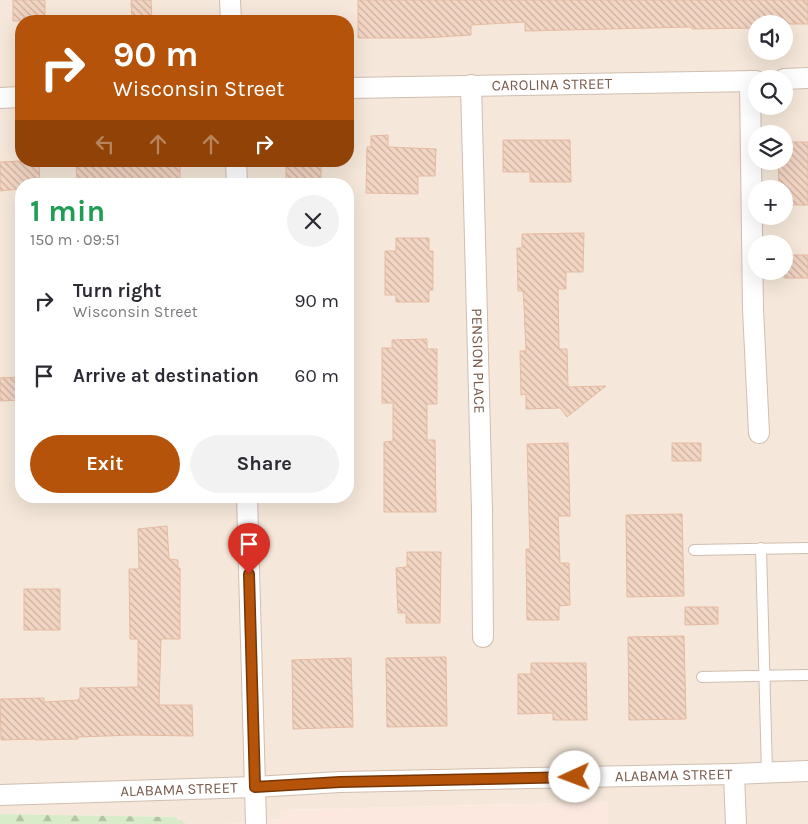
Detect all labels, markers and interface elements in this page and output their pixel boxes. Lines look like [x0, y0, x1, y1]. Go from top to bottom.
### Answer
map controls [748, 15, 793, 280]
button: sound [748, 15, 793, 60]
text: 90 m [113, 34, 199, 75]
icon: right [30, 35, 95, 100]
button: search [748, 70, 793, 115]
street label: CAROLINA STREET [492, 74, 613, 95]
text: Wisconsin Street [113, 76, 284, 102]
button: layers [748, 125, 793, 170]
icon: left [91, 130, 119, 158]
icon: ahead [144, 130, 172, 158]
icon: ahead [197, 130, 225, 158]
icon: right [250, 130, 278, 158]
button: + [748, 180, 793, 225]
text: 1 min [30, 193, 105, 229]
button: close [287, 195, 339, 247]
text: 150 m · 09:51 [30, 230, 120, 249]
button: − [748, 235, 793, 280]
text: Turn right [73, 280, 162, 302]
icon: right [30, 287, 58, 315]
text: 90 m [294, 290, 339, 312]
text: Wisconsin Street [73, 302, 198, 321]
street label: PENSION PLACE [468, 308, 488, 414]
icon: arrive [30, 362, 58, 390]
text: Arrive at destination [73, 365, 259, 387]
text: 60 m [295, 365, 339, 387]
button: Exit [30, 435, 180, 493]
button: Share [190, 435, 339, 493]
pin [228, 523, 270, 574]
icon: arrive [235, 530, 263, 558]
position arrow [548, 750, 600, 802]
street label: ALABAMA STREET [615, 765, 733, 785]
street label: ALABAMA STREET [120, 779, 238, 800]

